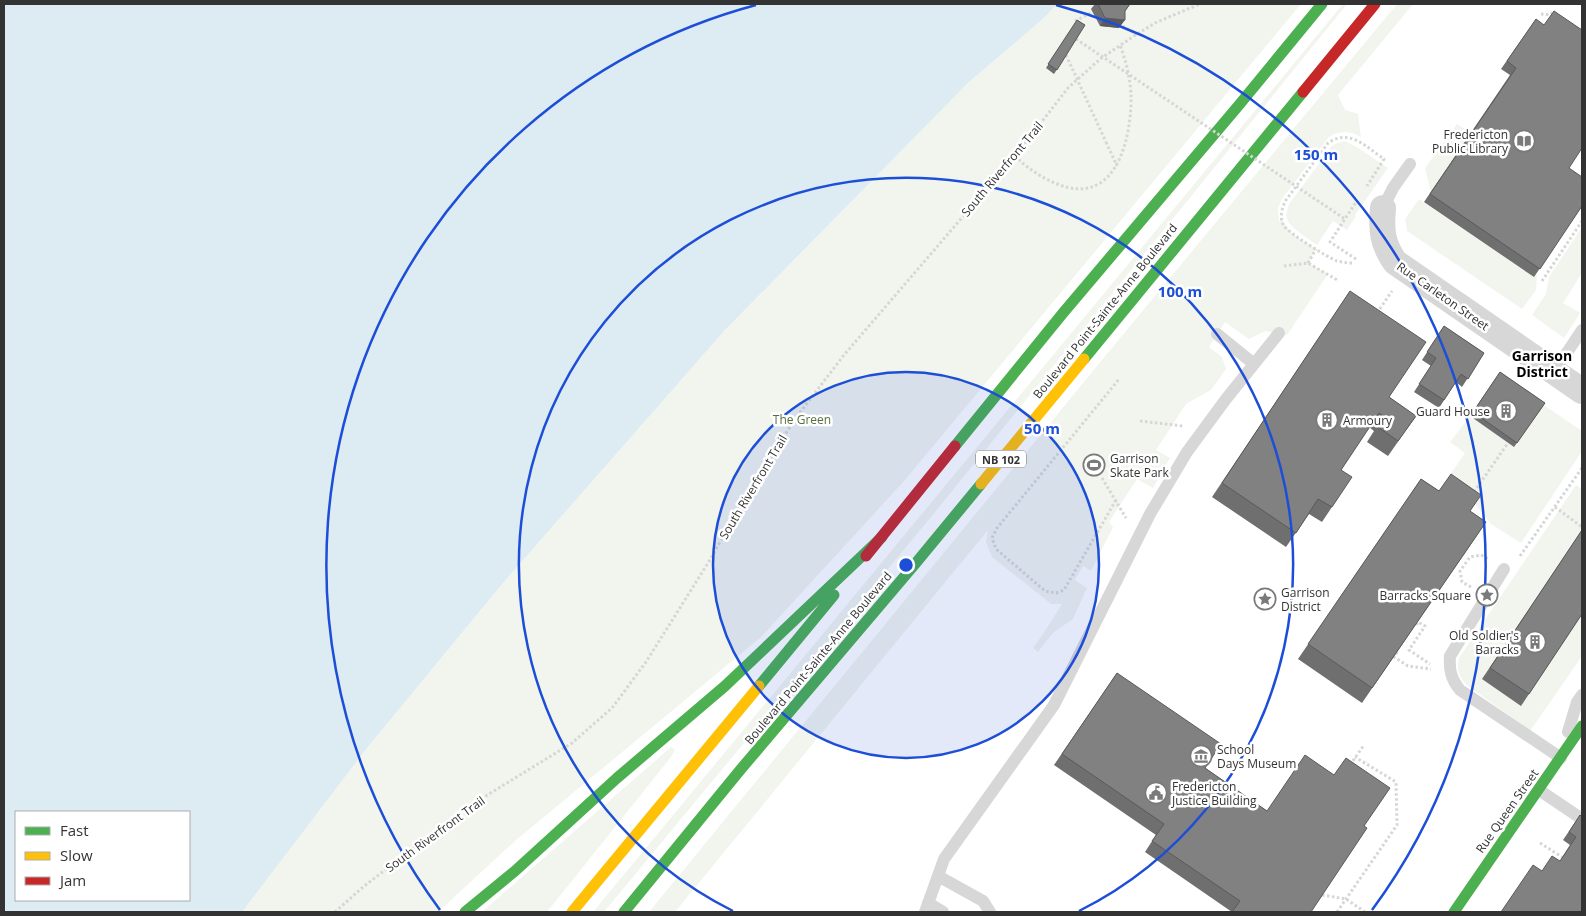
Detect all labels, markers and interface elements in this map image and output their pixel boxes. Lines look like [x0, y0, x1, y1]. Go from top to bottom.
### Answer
street label: South Riverfront Trail [957, 118, 1047, 220]
place label: Fredericton Public Library [1432, 126, 1509, 157]
library icon: Fredericton Public Library [1512, 129, 1536, 153]
text: 150 m [1294, 144, 1338, 164]
street label: Boulevard Point-Sainte-Anne Boulevard [1029, 220, 1181, 402]
street label: Rue Carleton Street [1393, 258, 1493, 334]
text: 100 m [1158, 281, 1202, 301]
district label: Garrison District [1512, 346, 1572, 381]
building icon: Guard House [1494, 399, 1518, 423]
place label: Guard House [1416, 403, 1490, 420]
building icon: Armoury [1315, 408, 1339, 432]
park label: The Green [773, 411, 831, 428]
place label: Armoury [1343, 412, 1393, 429]
text: 50 m [1024, 418, 1060, 438]
street label: South Riverfront Trail [715, 432, 791, 542]
road number: NB 102 [976, 450, 1026, 468]
place label: Garrison Skate Park [1110, 450, 1169, 481]
sports icon: Garrison Skate Park [1082, 453, 1106, 477]
centre of rings [897, 556, 915, 574]
street label: Boulevard Point-Sainte-Anne Boulevard [741, 568, 895, 748]
place icon: Barracks Square [1475, 583, 1499, 607]
place label: Garrison District [1281, 584, 1330, 615]
place icon: Garrison District [1253, 587, 1277, 611]
place label: Barracks Square [1380, 587, 1471, 604]
place label: Old Soldier's Baracks [1449, 627, 1519, 658]
building icon: Old Soldier's Baracks [1523, 630, 1547, 654]
place label: School Days Museum [1217, 741, 1296, 772]
museum icon: School Days Museum [1189, 744, 1213, 768]
street label: Rue Queen Street [1472, 766, 1542, 856]
place label: Fredericton Justice Building [1171, 778, 1257, 809]
public building icon: Fredericton Justice Building [1144, 781, 1168, 805]
street label: South Riverfront Trail [382, 792, 488, 876]
legend [15, 811, 190, 901]
text: Fast [60, 820, 89, 840]
text: Slow [60, 845, 93, 865]
text: Jam [58, 870, 86, 890]

